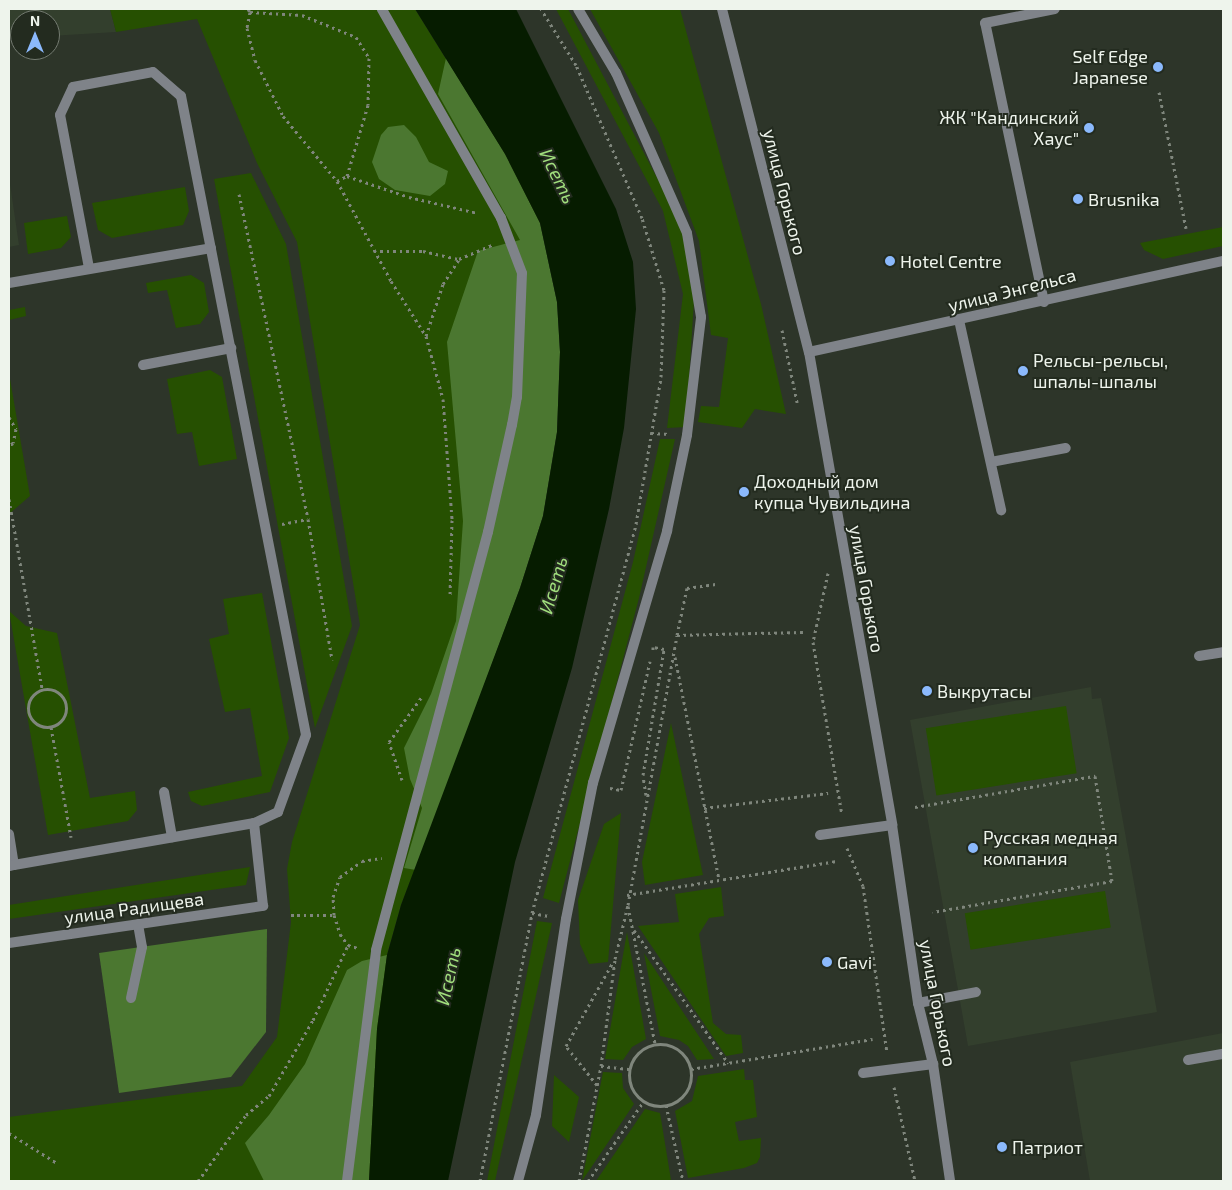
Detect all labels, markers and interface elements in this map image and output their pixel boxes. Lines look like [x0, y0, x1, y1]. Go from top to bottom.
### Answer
north arrow [10, 10, 60, 60]
text: N [30, 12, 40, 29]
place label: Self Edge Japanese [1072, 46, 1148, 88]
marker: Self Edge Japanese [1152, 61, 1164, 73]
place label: ЖК "Кандинский Хаус" [939, 107, 1079, 150]
marker: ЖК "Кандинский Хаус" [1083, 122, 1095, 134]
street label: улица Горького [759, 127, 811, 257]
water label: Исеть [535, 145, 581, 207]
place label: Brusnika [1088, 188, 1160, 210]
marker: Brusnika [1072, 193, 1084, 205]
place label: Hotel Centre [900, 250, 1002, 272]
marker: Hotel Centre [884, 255, 896, 267]
street label: улица Энгельса [946, 264, 1078, 316]
place label: Рельсы-рельсы, шпалы-шпалы [1033, 350, 1168, 392]
marker: Рельсы-рельсы, шпалы-шпалы [1017, 365, 1029, 377]
place label: Доходный дом купца Чувильдина [754, 471, 911, 514]
marker: Доходный дом купца Чувильдина [738, 486, 750, 498]
street label: улица Горького [845, 524, 889, 654]
water label: Исеть [534, 554, 572, 616]
place label: Выкрутасы [937, 680, 1031, 702]
marker: Выкрутасы [921, 685, 933, 697]
place label: Русская медная компания [983, 827, 1118, 870]
marker: Русская медная компания [967, 842, 979, 854]
street label: улица Радищева [63, 888, 205, 928]
street label: улица Горького [915, 938, 961, 1068]
water label: Исеть [431, 945, 465, 1007]
place label: Gavi [837, 951, 872, 973]
marker: Gavi [821, 956, 833, 968]
place label: Патриот [1012, 1136, 1083, 1158]
marker: Патриот [996, 1141, 1008, 1153]

